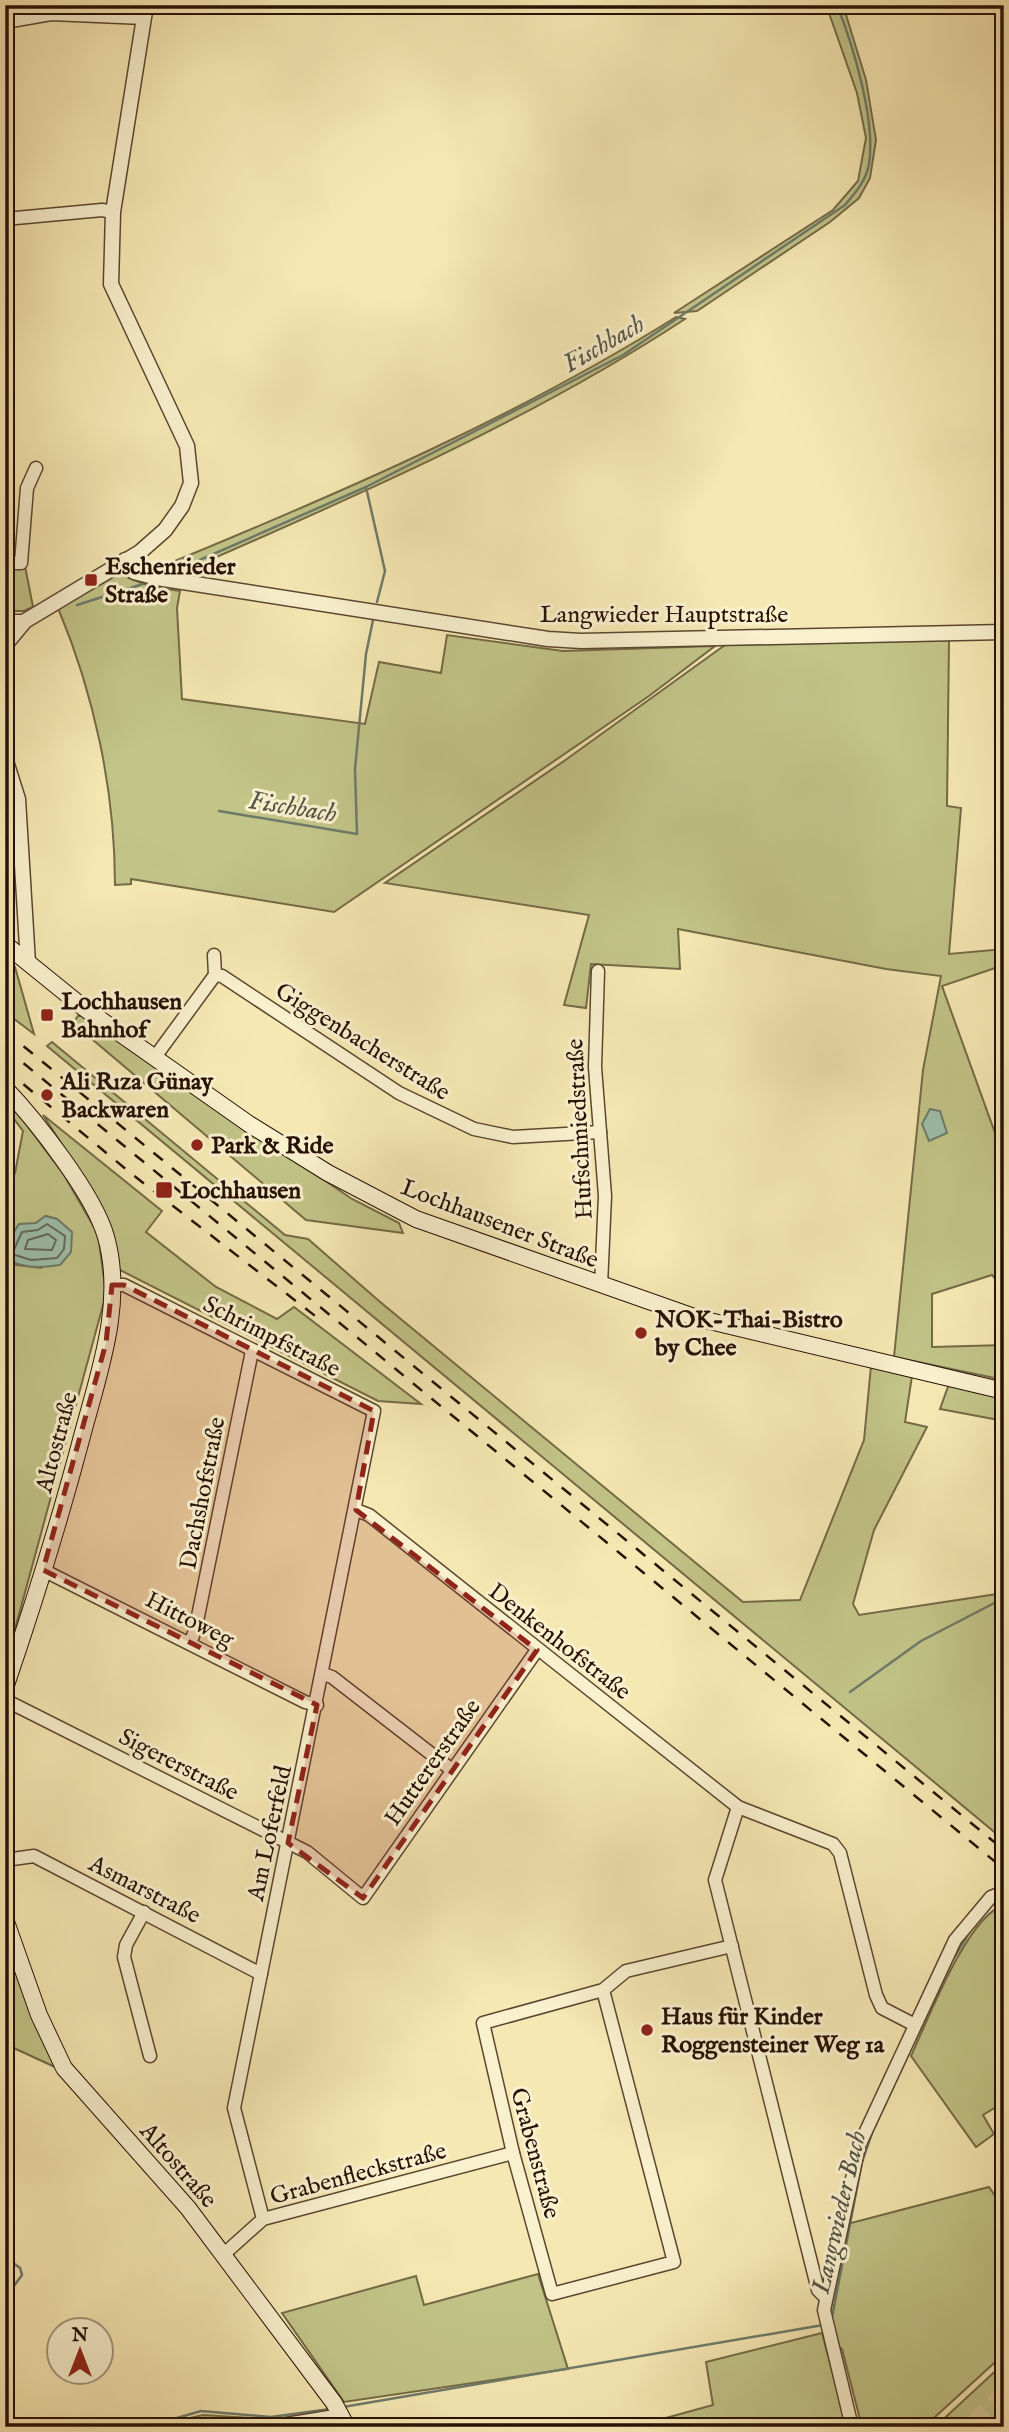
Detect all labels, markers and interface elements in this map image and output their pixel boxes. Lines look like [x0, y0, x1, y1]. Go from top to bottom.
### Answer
water label: Fischbach [557, 308, 650, 381]
place label: Eschenrieder Straße [105, 552, 236, 611]
marker: Eschenrieder Straße [83, 572, 99, 588]
street label: Langwieder Hauptstraße [540, 600, 788, 631]
water label: Fischbach [246, 784, 339, 831]
street label: Giggenbacherstraße [269, 976, 455, 1109]
place label: Lochhausen Bahnhof [61, 987, 182, 1046]
marker: Lochhausen Bahnhof [39, 1007, 55, 1023]
street label: Hufschmiedstraße [560, 1038, 601, 1220]
place label: Ali Rıza Günay Backwaren [60, 1067, 214, 1126]
marker: Ali Rıza Günay Backwaren [39, 1087, 55, 1103]
place label: Park & Ride [211, 1131, 333, 1162]
marker: Park & Ride [189, 1137, 205, 1153]
street label: Lochhausener Straße [396, 1172, 603, 1276]
place label: Lochhausen [180, 1176, 301, 1207]
marker: Lochhausen [154, 1180, 174, 1200]
street label: Schrimpfstraße [197, 1289, 345, 1385]
place label: NOK-Thai-Bistro by Chee [654, 1305, 843, 1364]
marker: NOK-Thai-Bistro by Chee [633, 1325, 649, 1341]
street label: Altostraße [29, 1389, 86, 1497]
street label: Dachshofstraße [174, 1414, 233, 1572]
street label: Denkenhofstraße [481, 1577, 637, 1708]
street label: Hittoweg [140, 1585, 240, 1656]
street label: Huttererstraße [378, 1693, 488, 1832]
street label: Sigererstraße [113, 1722, 244, 1809]
street label: Am Loferfeld [241, 1763, 300, 1905]
street label: Asmarstraße [82, 1848, 206, 1932]
place label: Haus für Kinder Roggensteiner Weg 1a [661, 2002, 885, 2061]
marker: Haus für Kinder Roggensteiner Weg 1a [639, 2022, 655, 2038]
street label: Grabenstraße [502, 2085, 567, 2222]
street label: Altostraße [132, 2116, 223, 2215]
water label: Langwieder Bach [804, 2128, 875, 2298]
street label: Grabenfleckstraße [267, 2136, 450, 2213]
north arrow [46, 2316, 116, 2386]
text: N [71, 2324, 89, 2348]

